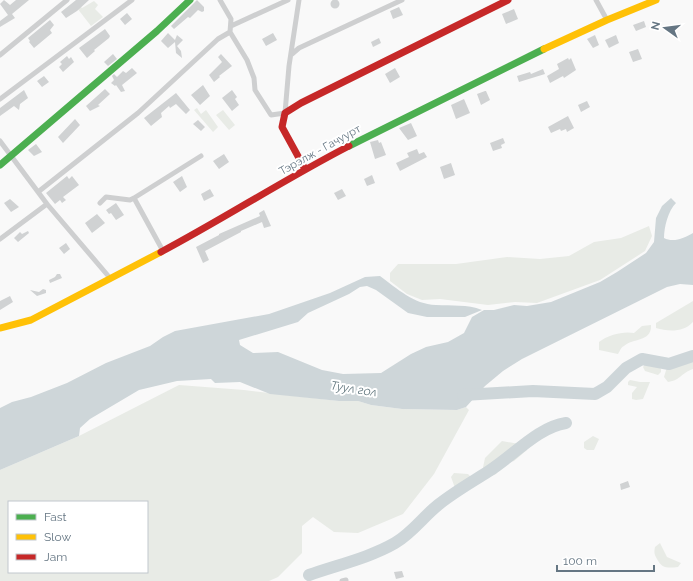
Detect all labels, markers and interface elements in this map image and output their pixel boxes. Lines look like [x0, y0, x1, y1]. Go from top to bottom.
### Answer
north arrow [645, 8, 685, 48]
text: N [648, 20, 663, 31]
street label: Тэрэлж - Гачуурт [277, 122, 364, 178]
water label: Туул гол [330, 378, 378, 400]
legend [8, 501, 148, 573]
text: Fast [44, 510, 67, 524]
text: Slow [44, 530, 71, 544]
scale bar [557, 547, 654, 573]
text: Jam [44, 550, 67, 564]
text: 100 m [563, 554, 597, 568]

